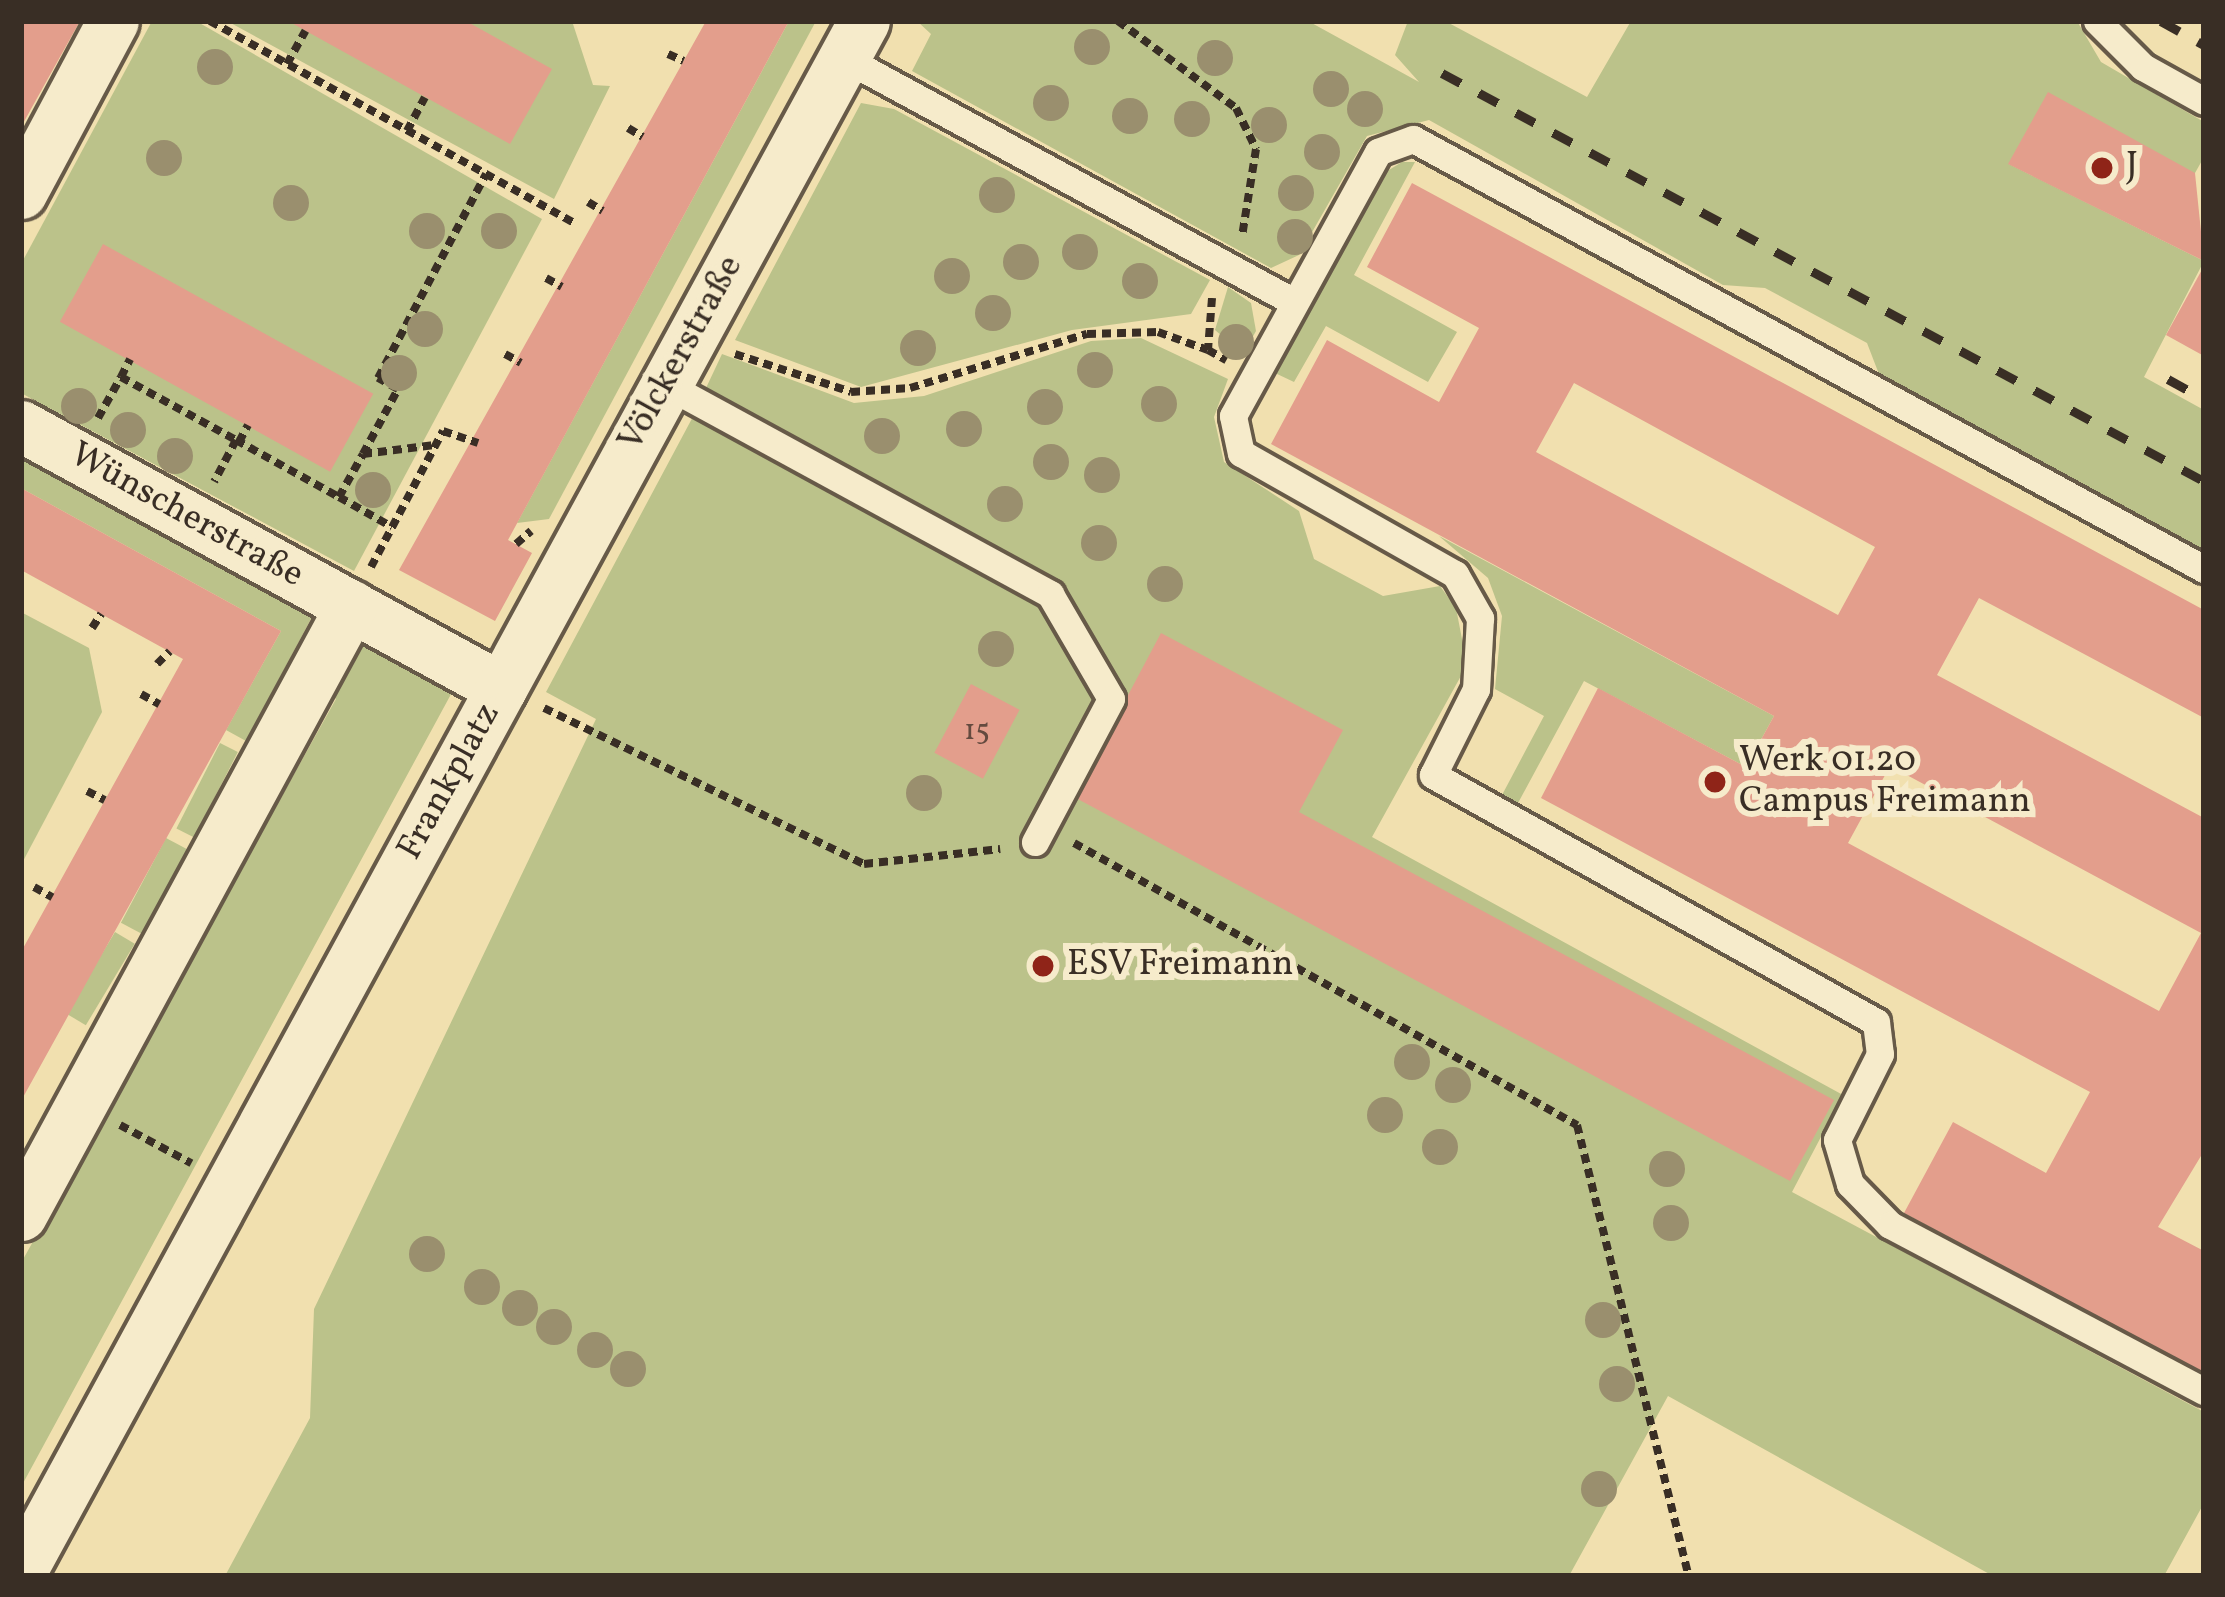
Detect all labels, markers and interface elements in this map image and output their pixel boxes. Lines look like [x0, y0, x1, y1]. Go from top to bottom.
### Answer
place label: J [2126, 146, 2138, 190]
marker: J [2089, 155, 2115, 181]
street label: Völckerstraße [611, 249, 753, 459]
street label: Wünscherstraße [62, 434, 310, 598]
street label: Frankplatz [389, 696, 511, 868]
house number: 15 [964, 713, 990, 749]
place label: Werk 01.20 Campus Freimann [1739, 739, 2031, 824]
marker: Werk 01.20 Campus Freimann [1702, 769, 1728, 795]
place label: ESV Freimann [1067, 944, 1295, 988]
marker: ESV Freimann [1030, 953, 1056, 979]

